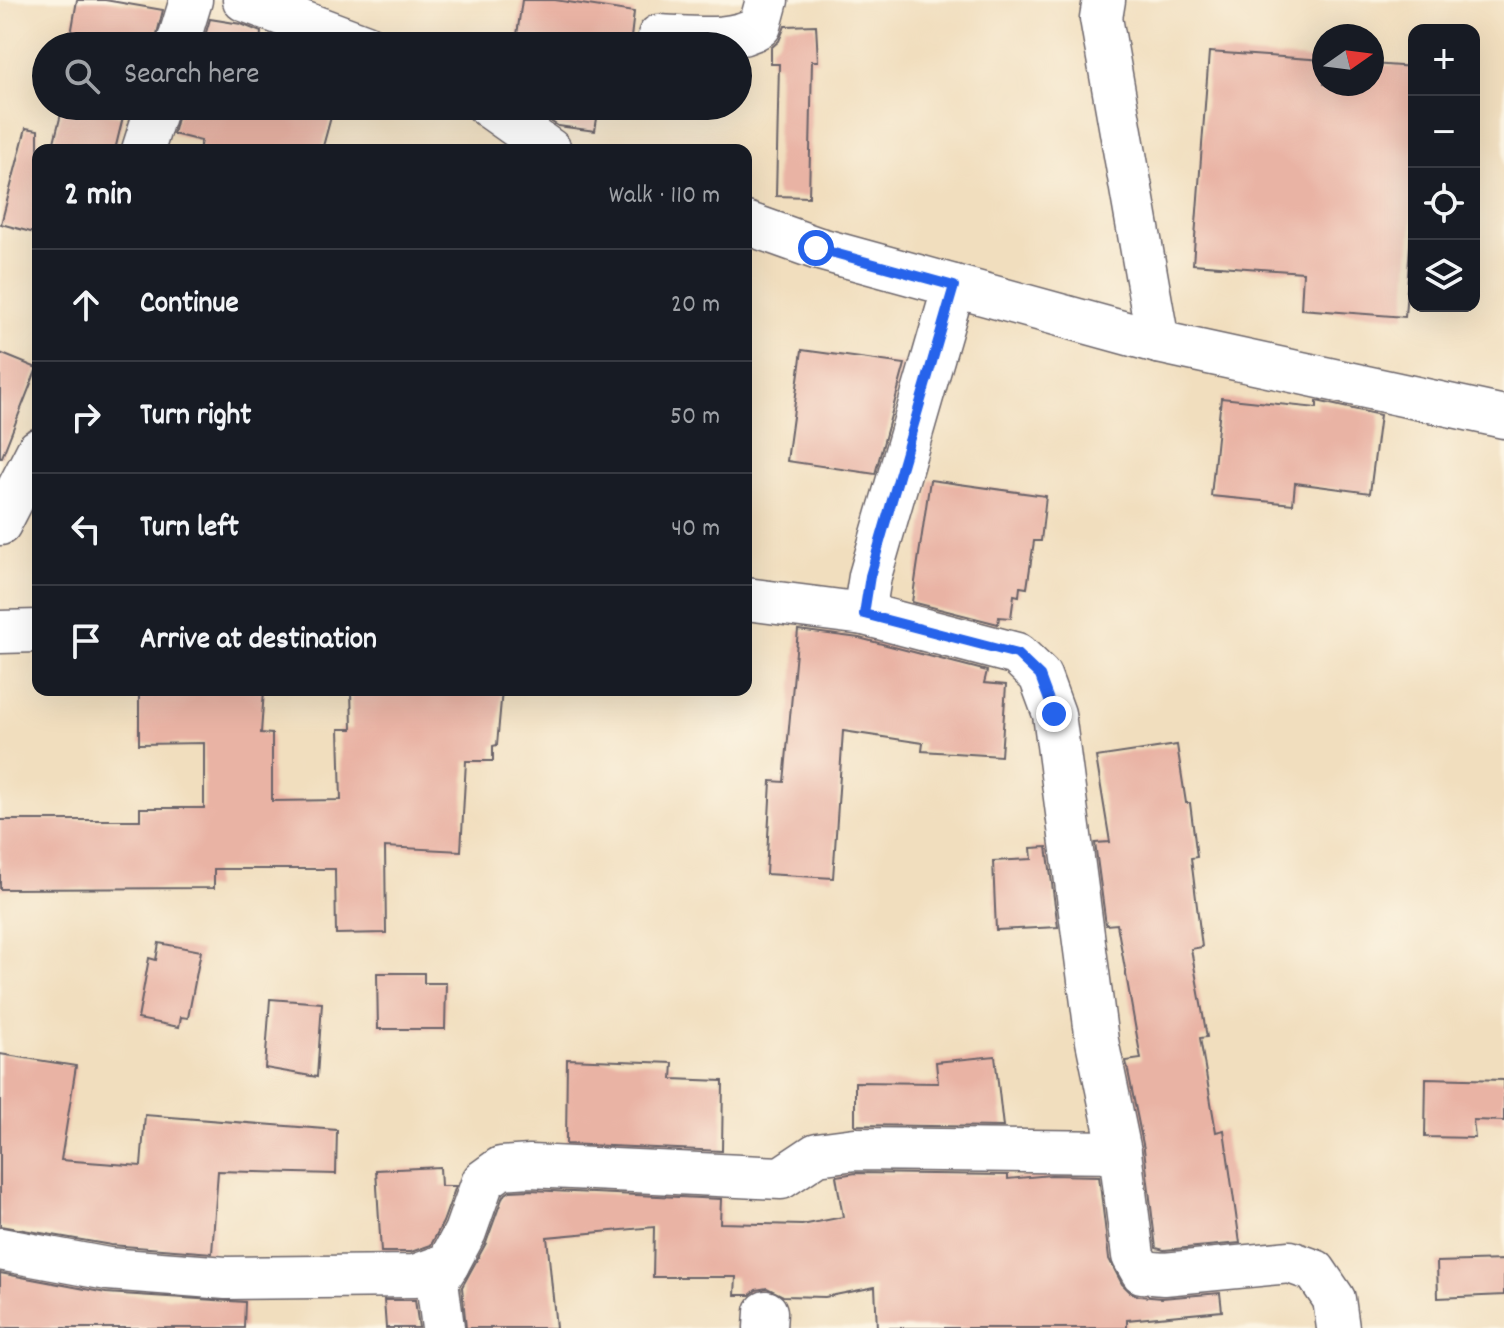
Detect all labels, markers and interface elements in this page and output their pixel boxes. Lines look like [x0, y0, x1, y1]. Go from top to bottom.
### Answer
north arrow [1312, 24, 1384, 96]
map controls [1408, 24, 1480, 312]
button: + [1408, 24, 1480, 96]
search box [32, 32, 752, 120]
icon: search [60, 54, 104, 98]
text: Search here [124, 55, 260, 98]
button: − [1408, 96, 1480, 168]
button: locate [1408, 168, 1480, 240]
text: 2 min [64, 172, 132, 221]
text: Walk · 110 m [609, 178, 720, 215]
route start [798, 230, 834, 266]
button: layers [1408, 240, 1480, 312]
icon: ahead [64, 283, 108, 327]
text: Continue [140, 284, 239, 327]
text: 20 m [671, 287, 720, 324]
icon: right [64, 395, 108, 439]
text: Turn right [140, 396, 251, 439]
text: 50 m [670, 399, 720, 436]
icon: left [64, 507, 108, 551]
text: Turn left [140, 508, 239, 551]
text: 40 m [671, 511, 720, 548]
icon: arrive [64, 619, 108, 663]
text: Arrive at destination [140, 620, 377, 663]
route end [1036, 696, 1072, 732]

